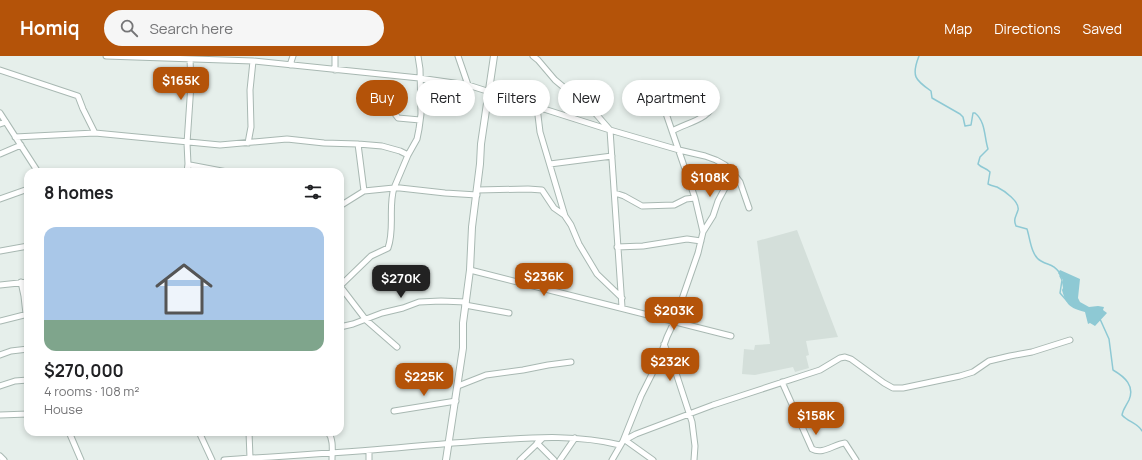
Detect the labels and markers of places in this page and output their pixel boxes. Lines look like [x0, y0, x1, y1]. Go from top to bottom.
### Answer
pin: $165K [153, 67, 209, 101]
pin: $108K [682, 164, 738, 198]
pin: $236K [516, 263, 572, 297]
pin: $270K [373, 265, 429, 299]
pin: $203K [646, 297, 702, 331]
pin: $232K [642, 348, 698, 382]
pin: $225K [396, 363, 452, 397]
pin: $158K [788, 402, 844, 436]

